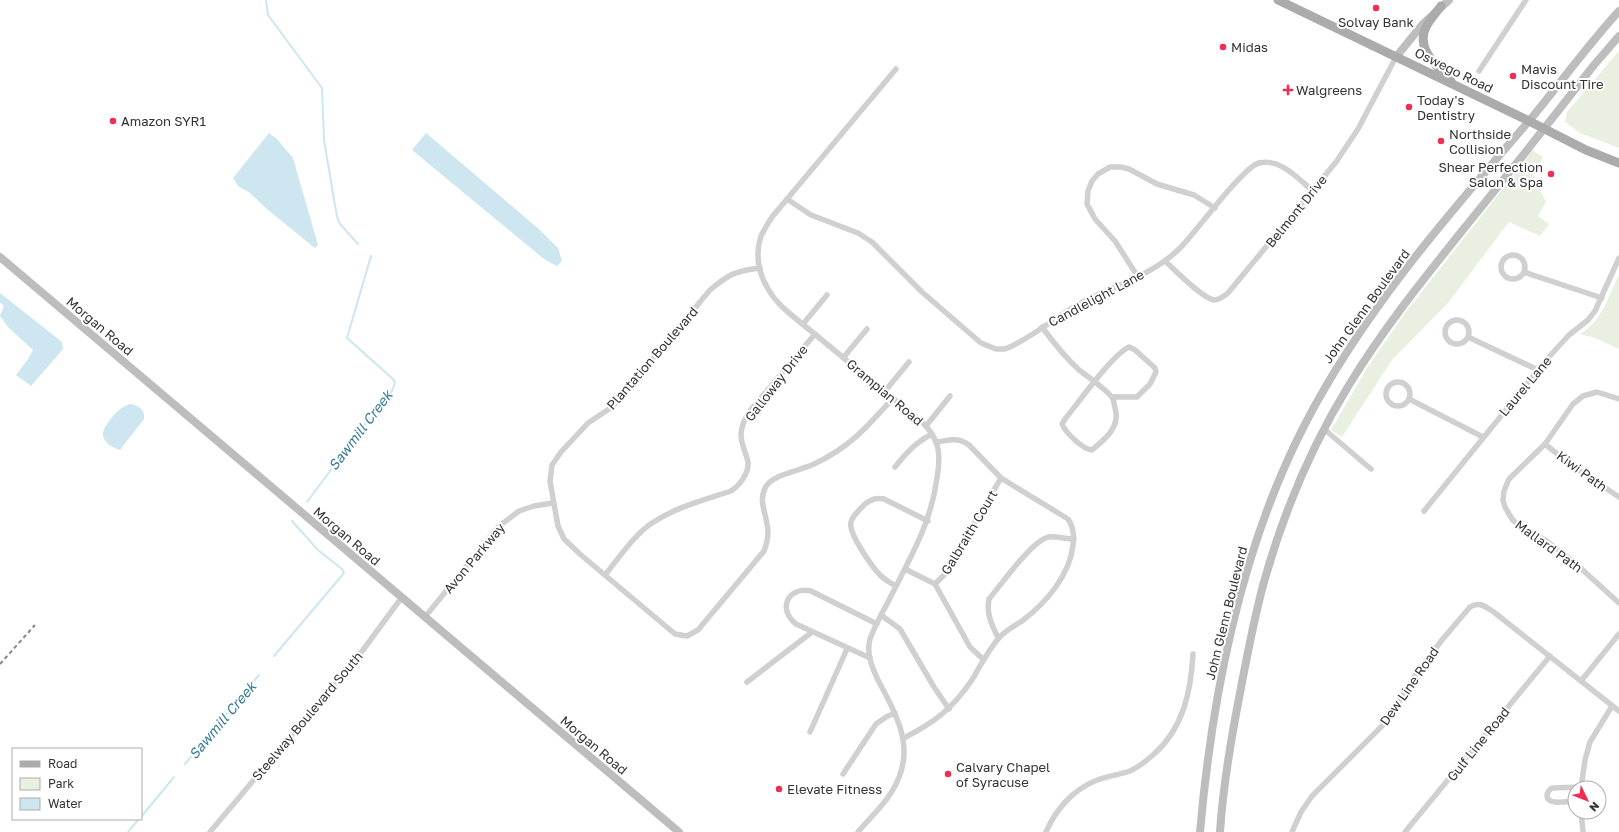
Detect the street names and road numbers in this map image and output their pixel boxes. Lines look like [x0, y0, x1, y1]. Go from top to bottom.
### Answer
street label: Oswego Road [1412, 44, 1496, 96]
street label: Belmont Drive [1262, 172, 1330, 250]
street label: John Glenn Boulevard [1319, 246, 1413, 366]
street label: Candlelight Lane [1045, 266, 1147, 330]
street label: Morgan Road [63, 293, 137, 359]
street label: Plantation Boulevard [603, 303, 701, 413]
street label: Galloway Drive [741, 342, 811, 424]
street label: Laurel Lane [1495, 353, 1555, 419]
street label: Grampian Road [844, 355, 926, 429]
street label: Kiwi Path [1554, 447, 1610, 495]
street label: Galbraith Court [937, 487, 1001, 577]
street label: Morgan Road [310, 503, 384, 569]
street label: Mallard Path [1512, 516, 1586, 576]
street label: Avon Parkway [440, 519, 509, 596]
street label: John Glenn Boulevard [1202, 545, 1250, 681]
street label: Dew Line Road [1376, 644, 1442, 728]
street label: Steelway Boulevard South [248, 648, 366, 784]
street label: Gulf Line Road [1443, 704, 1513, 784]
street label: Morgan Road [557, 712, 631, 778]

